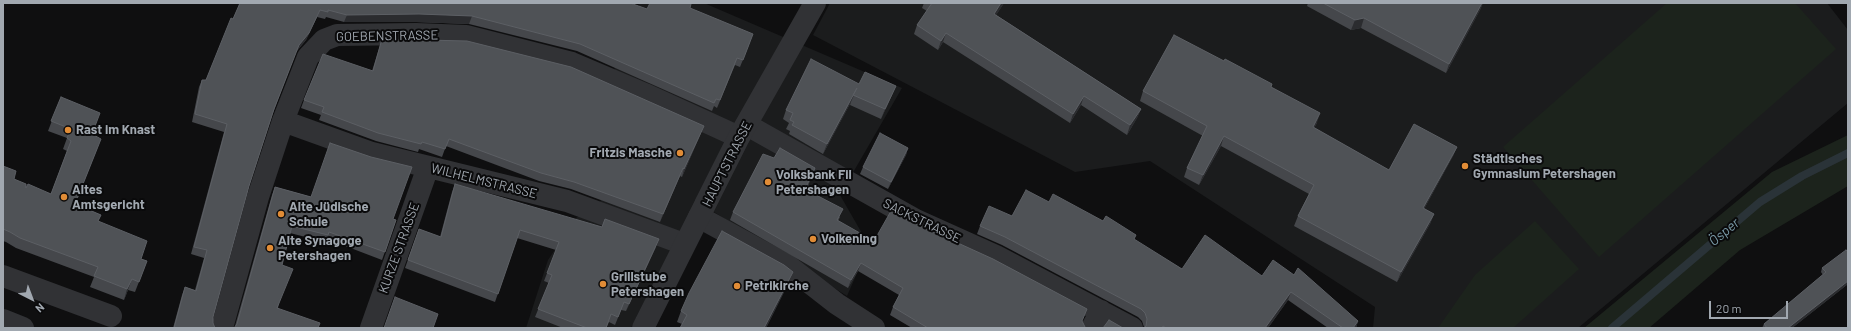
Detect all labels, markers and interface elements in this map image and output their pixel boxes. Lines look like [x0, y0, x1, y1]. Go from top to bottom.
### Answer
street label: GOEBENSTRASSE [336, 27, 438, 45]
street label: HAUPTSTRASSE [699, 119, 755, 209]
place label: Rast im Knast [76, 122, 155, 138]
marker: Rast im Knast [63, 125, 73, 135]
place label: Fritzis Masche [590, 145, 672, 161]
marker: Fritzis Masche [675, 148, 685, 158]
place label: Städtisches Gymnasium Petershagen [1473, 151, 1616, 182]
street label: WILHELMSTRASSE [429, 160, 539, 202]
marker: Städtisches Gymnasium Petershagen [1460, 161, 1470, 171]
place label: Volksbank Fil Petershagen [776, 167, 852, 198]
marker: Volksbank Fil Petershagen [763, 177, 773, 187]
place label: Altes Amtsgericht [72, 182, 145, 213]
marker: Altes Amtsgericht [59, 192, 69, 202]
street label: SACKSTRASSE [881, 195, 963, 247]
place label: Alte Jüdische Schule [289, 199, 368, 230]
street label: KURZE STRASSE [375, 200, 423, 296]
marker: Alte Jüdische Schule [276, 209, 286, 219]
water label: Ösper [1705, 214, 1743, 250]
place label: Volkening [821, 231, 877, 247]
place label: Alte Synagoge Petershagen [278, 233, 361, 264]
marker: Volkening [808, 234, 818, 244]
marker: Alte Synagoge Petershagen [265, 243, 275, 253]
place label: Grillstube Petershagen [611, 269, 684, 300]
place label: Petrikirche [745, 278, 809, 294]
north arrow [12, 279, 52, 319]
marker: Grillstube Petershagen [598, 279, 608, 289]
marker: Petrikirche [732, 281, 742, 291]
scale bar [1711, 293, 1790, 319]
text: N [33, 301, 47, 316]
text: 20 m [1716, 301, 1742, 315]

